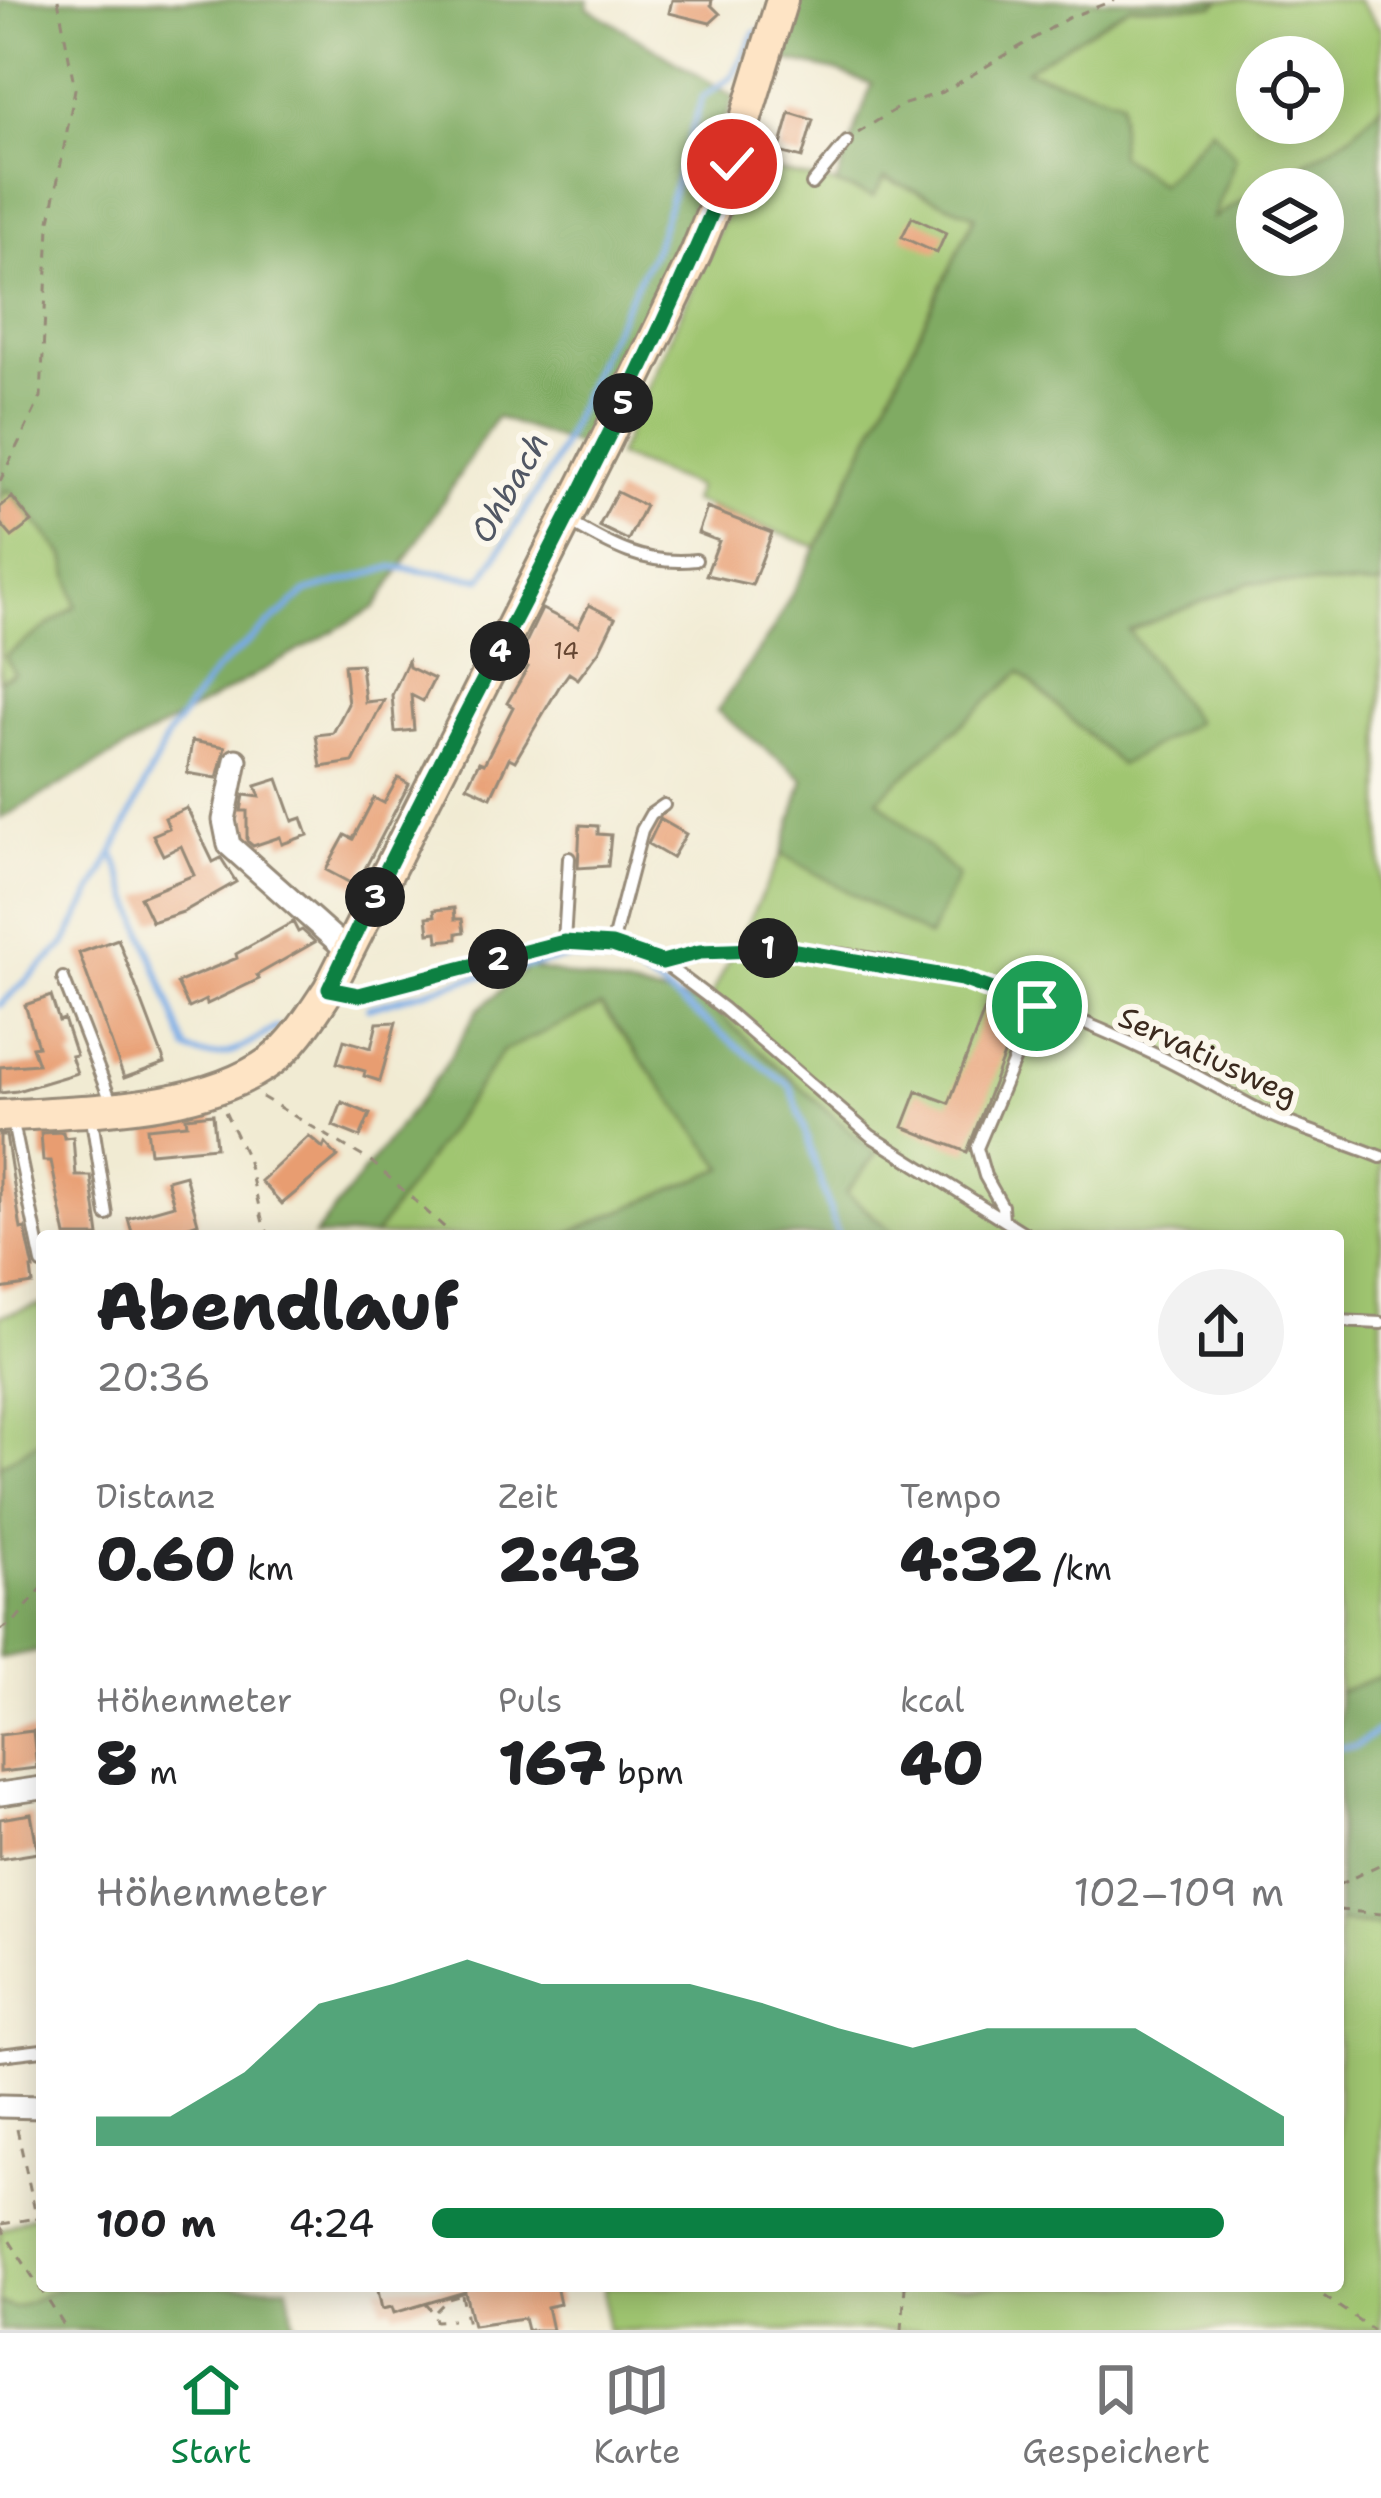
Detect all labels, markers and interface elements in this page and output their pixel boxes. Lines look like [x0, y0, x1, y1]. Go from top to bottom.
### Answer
map controls [1236, 36, 1344, 276]
button: locate [1236, 36, 1344, 144]
pin [681, 113, 783, 215]
icon: check [699, 131, 765, 197]
button: layers [1236, 168, 1344, 276]
pin: 5 [593, 373, 653, 433]
text: 5 [613, 380, 633, 425]
water label: Ohbach [460, 424, 559, 551]
pin: 4 [470, 621, 530, 681]
text: 4 [488, 628, 512, 673]
house number: 14 [553, 635, 579, 667]
pin: 3 [345, 867, 405, 927]
text: 3 [363, 874, 387, 919]
pin: 1 [738, 918, 798, 978]
text: 1 [760, 925, 776, 970]
pin: 2 [468, 929, 528, 989]
text: 2 [486, 936, 510, 981]
pin [986, 955, 1088, 1057]
icon: arrive [1004, 973, 1070, 1039]
street label: Servatiusweg [1112, 996, 1304, 1115]
text: Abendlauf [96, 1262, 459, 1350]
button: share [1158, 1269, 1284, 1395]
text: 20:36 [96, 1351, 211, 1403]
text: Distanz [96, 1474, 216, 1519]
text: Zeit [498, 1474, 559, 1519]
text: Tempo [900, 1474, 1002, 1519]
text: 0.60 [96, 1519, 236, 1599]
text: 2:43 [498, 1519, 641, 1599]
text: 4:32 [900, 1519, 1042, 1599]
text: km [236, 1546, 294, 1591]
text: /km [1042, 1546, 1112, 1591]
text: Höhenmeter [96, 1678, 292, 1723]
text: Puls [498, 1678, 562, 1723]
text: kcal [900, 1678, 964, 1723]
text: 8 [96, 1723, 138, 1803]
text: 167 [498, 1723, 606, 1803]
text: 40 [900, 1723, 984, 1803]
text: m [138, 1750, 178, 1795]
text: bpm [606, 1750, 684, 1795]
text: Höhenmeter [96, 1866, 328, 1918]
text: 102–109 m [1074, 1866, 1284, 1918]
text: 100 m [96, 2197, 216, 2249]
text: 4:24 [288, 2197, 375, 2249]
tab: Start [171, 2357, 252, 2474]
tab: Karte [593, 2357, 681, 2474]
tab: Gespeichert [1022, 2357, 1210, 2474]

